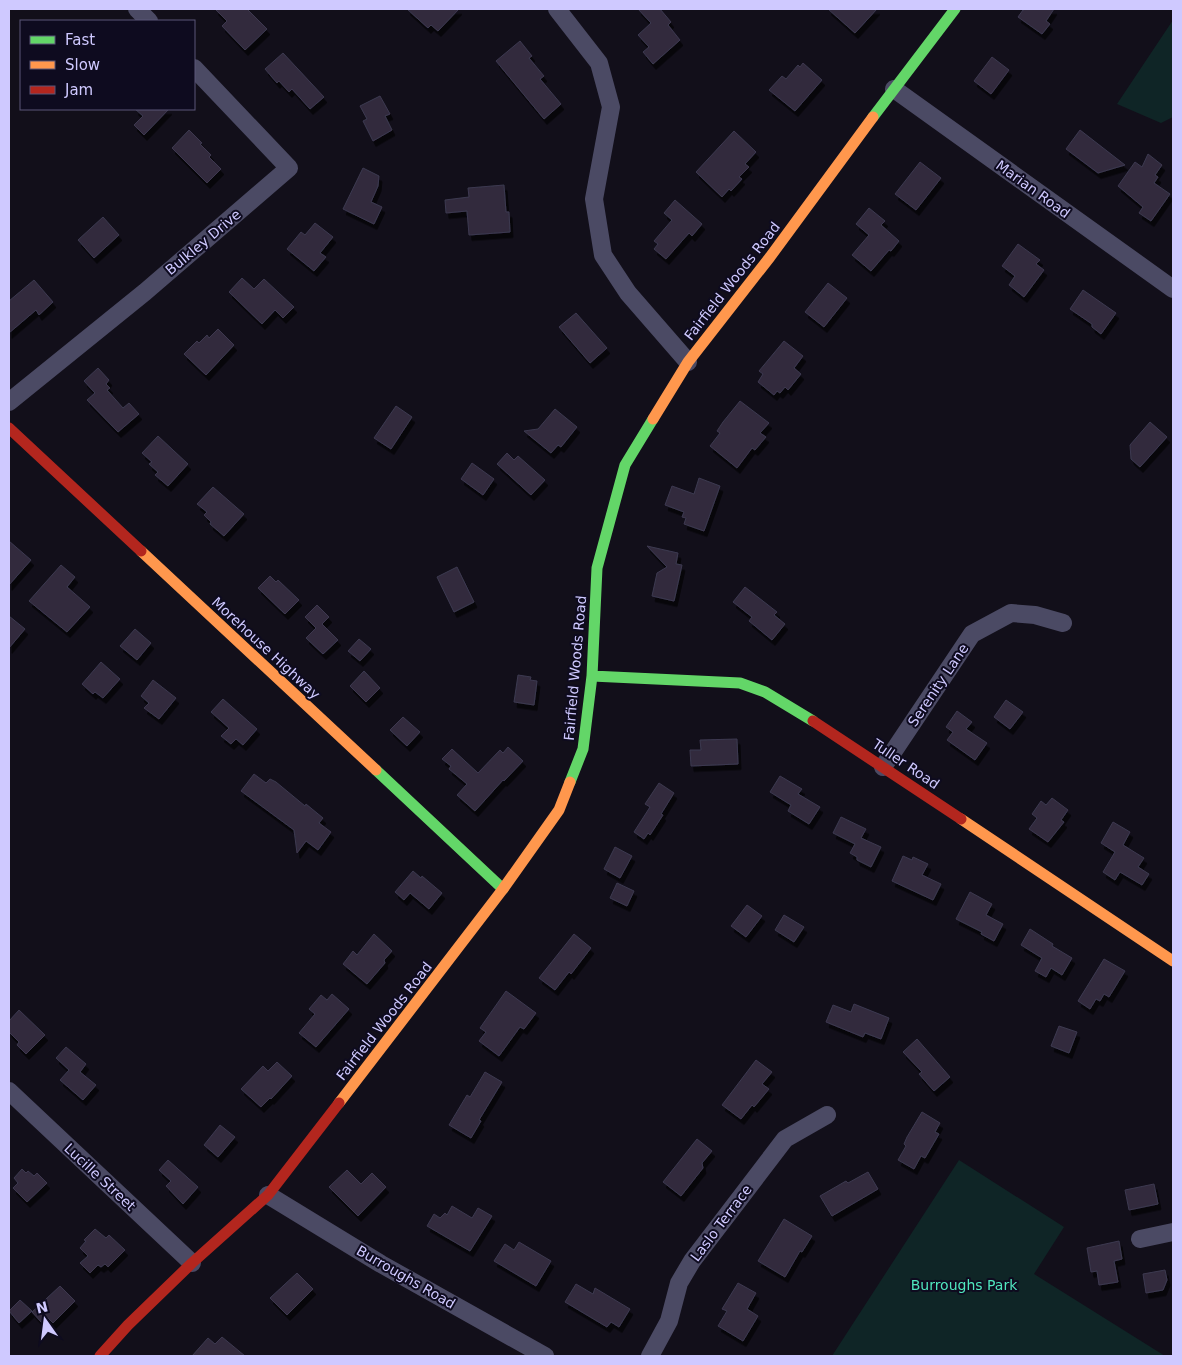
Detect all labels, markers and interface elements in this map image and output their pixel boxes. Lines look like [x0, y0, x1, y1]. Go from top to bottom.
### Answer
legend [20, 20, 195, 110]
text: Fast [65, 31, 95, 49]
text: Slow [65, 56, 100, 74]
text: Jam [64, 81, 93, 99]
street label: Marian Road [993, 157, 1073, 221]
street label: Bulkley Drive [162, 206, 244, 278]
street label: Fairfield Woods Road [681, 219, 783, 343]
street label: Morehouse Highway [209, 594, 323, 702]
street label: Fairfield Woods Road [561, 595, 589, 741]
street label: Serenity Lane [904, 641, 972, 729]
street label: Tuller Road [869, 735, 942, 792]
street label: Fairfield Woods Road [333, 959, 435, 1083]
street label: Lucille Street [61, 1140, 139, 1214]
street label: Laslo Terrace [687, 1182, 755, 1264]
street label: Burroughs Road [354, 1242, 458, 1312]
park label: Burroughs Park [911, 1277, 1018, 1293]
north arrow [20, 1295, 70, 1345]
text: N [34, 1298, 49, 1317]

